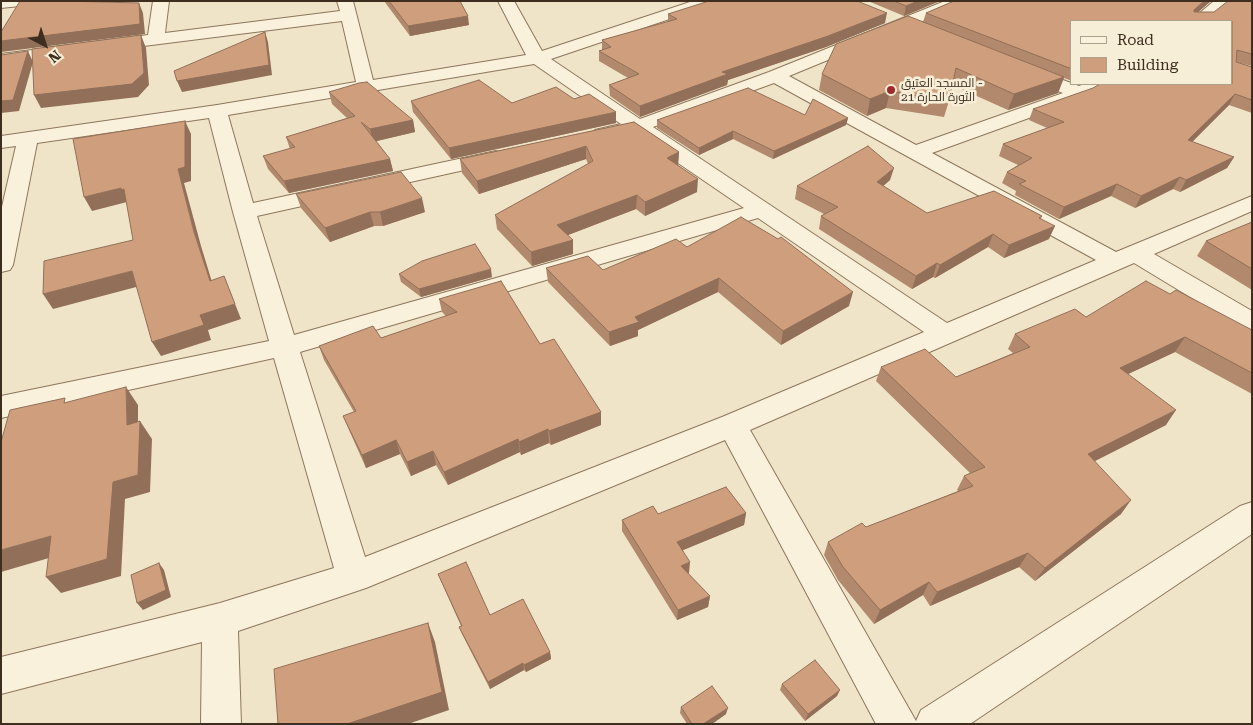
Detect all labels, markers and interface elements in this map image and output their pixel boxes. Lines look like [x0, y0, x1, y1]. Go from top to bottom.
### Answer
north arrow [20, 20, 70, 70]
legend [1070, 20, 1233, 85]
text: Road [1117, 31, 1154, 49]
text: N [45, 47, 64, 66]
text: Building [1117, 56, 1178, 74]
place label: المسجد العتيق - الثورة الحارة 21 [901, 76, 983, 104]
marker: المسجد العتيق - الثورة الحارة 21 [885, 84, 897, 96]

